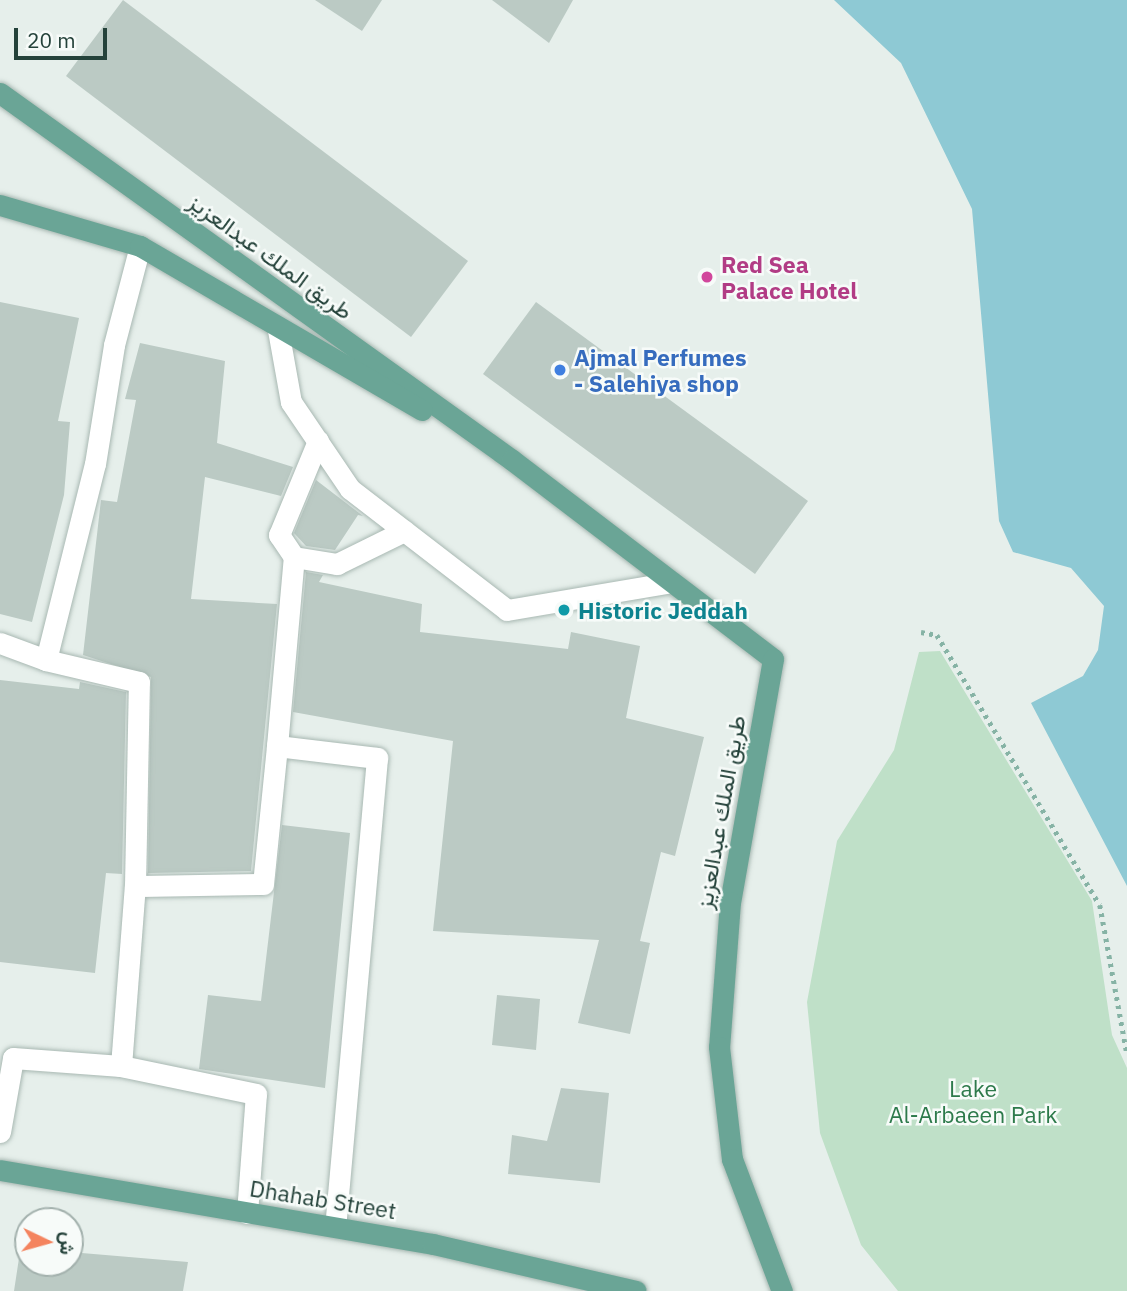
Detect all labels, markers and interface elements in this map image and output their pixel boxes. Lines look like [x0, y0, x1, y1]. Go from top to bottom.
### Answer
scale bar [18, 14, 110, 58]
text: 20 m [27, 26, 76, 54]
street label: طريق الملك عبدالعزيز [184, 187, 358, 325]
place label: Red Sea Palace Hotel [721, 250, 857, 304]
marker: Red Sea Palace Hotel [699, 269, 715, 285]
place label: Ajmal Perfumes - Salehiya shop [574, 343, 747, 397]
marker: Ajmal Perfumes - Salehiya shop [552, 362, 568, 378]
place label: Historic Jeddah [578, 596, 748, 624]
marker: Historic Jeddah [556, 602, 572, 618]
street label: طريق الملك عبدالعزيز [689, 713, 751, 911]
park label: Lake Al-Arbaeen Park [889, 1074, 1057, 1128]
street label: Dhahab Street [248, 1174, 398, 1224]
north arrow [14, 1207, 84, 1277]
text: ش [55, 1231, 81, 1256]

